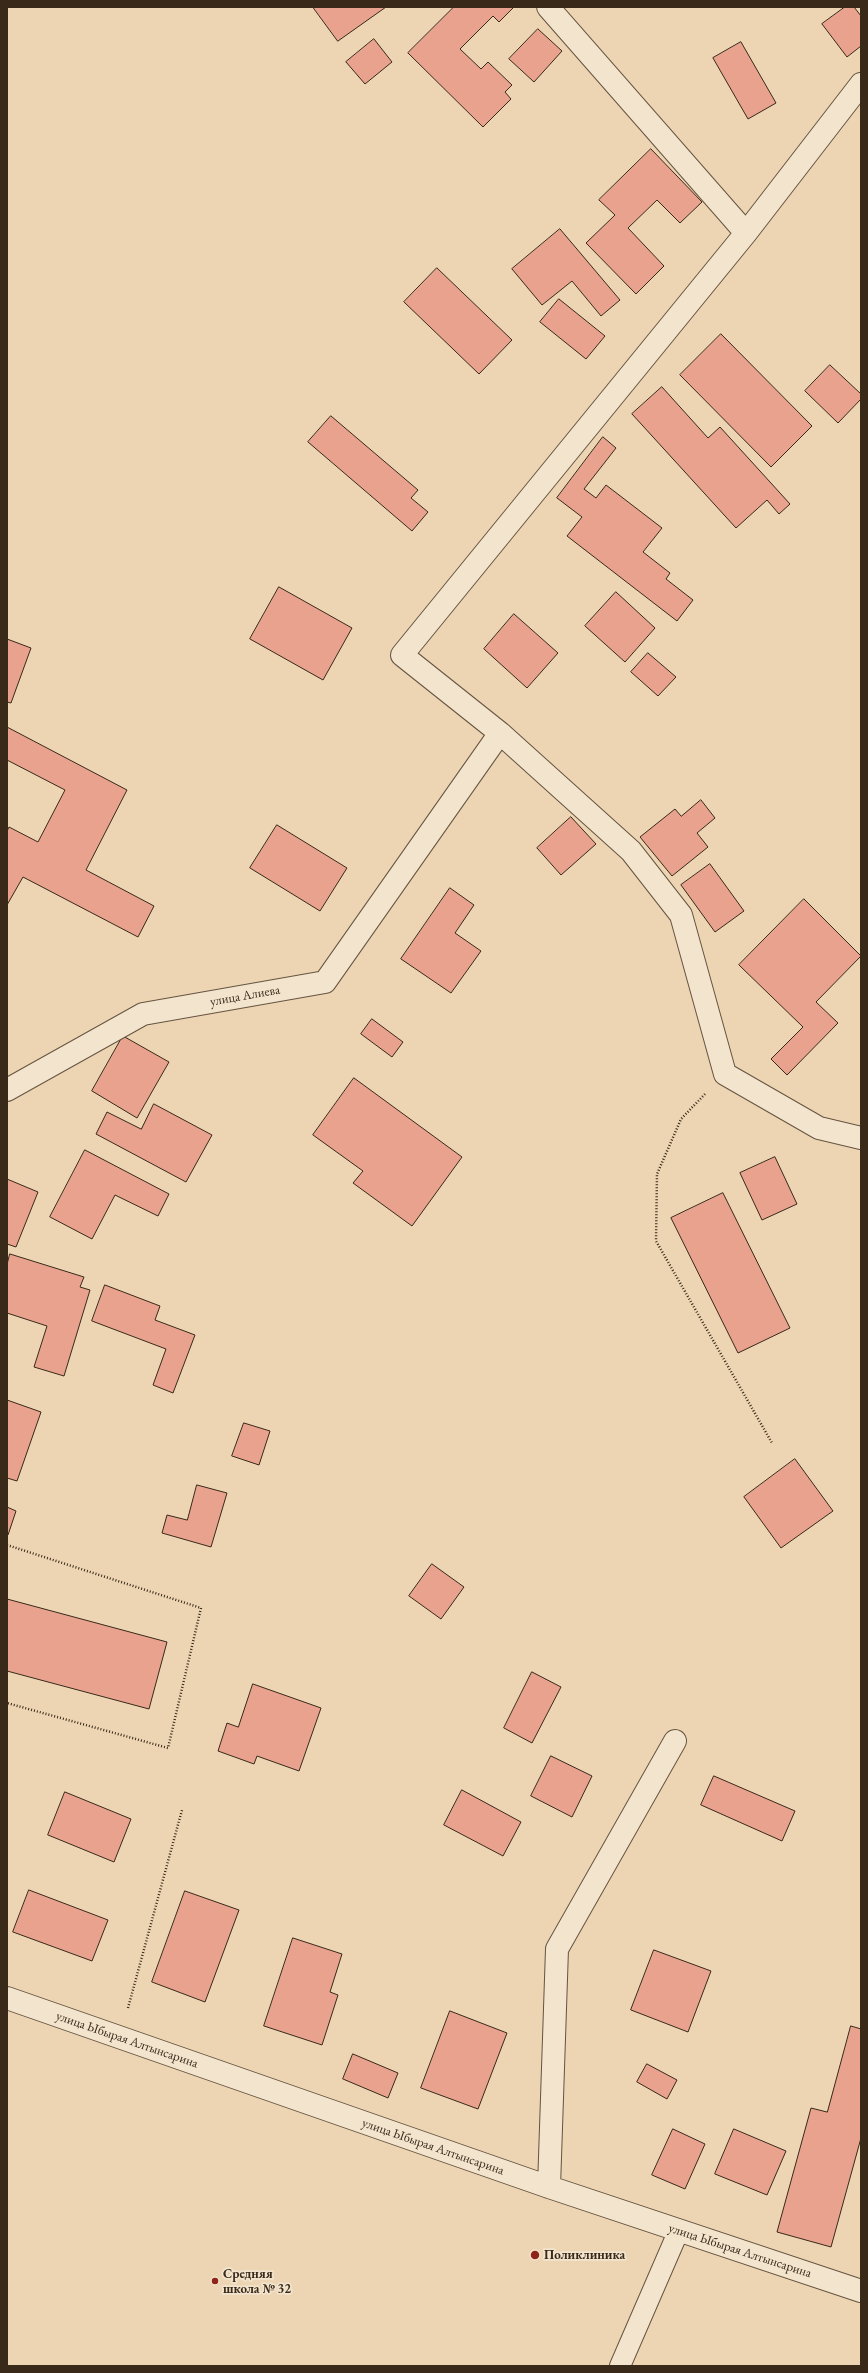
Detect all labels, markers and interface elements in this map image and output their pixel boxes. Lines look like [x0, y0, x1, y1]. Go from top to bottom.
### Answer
street label: улица Алиева [209, 982, 281, 1010]
street label: улица Ыбырая Алтынсарина [54, 2008, 200, 2072]
street label: улица Ыбырая Алтынсарина [360, 2115, 506, 2179]
street label: улица Ыбырая Алтынсарина [667, 2220, 813, 2282]
place label: Поликлиника [544, 2247, 625, 2263]
marker: Поликлиника [529, 2249, 541, 2261]
place label: Средняя школа № 32 [223, 2266, 291, 2297]
marker: Средняя школа № 32 [210, 2276, 220, 2286]

